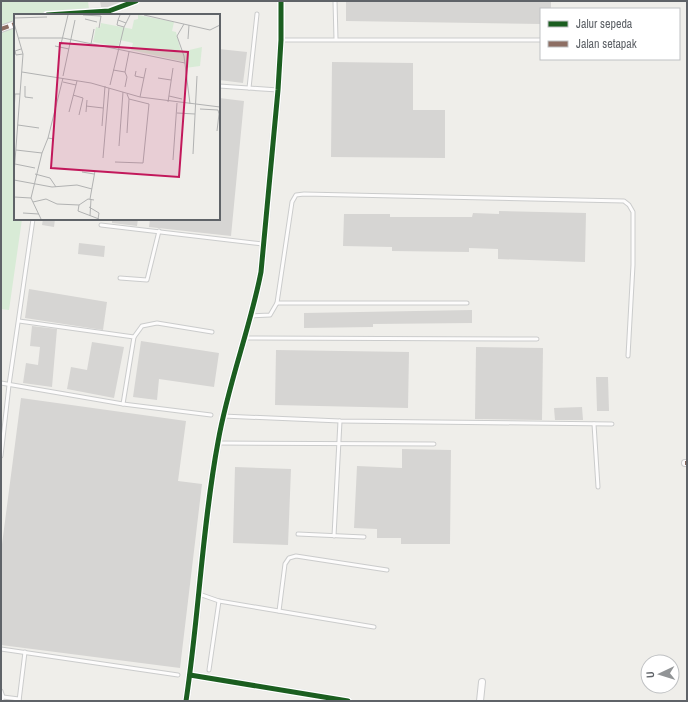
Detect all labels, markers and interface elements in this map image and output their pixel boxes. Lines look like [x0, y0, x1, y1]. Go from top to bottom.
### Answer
legend [540, 8, 680, 60]
inset map [14, 14, 220, 220]
text: Jalur sepeda [576, 16, 633, 32]
text: Jalan setapak [576, 36, 637, 52]
north arrow [640, 654, 680, 694]
text: U [643, 671, 657, 678]

